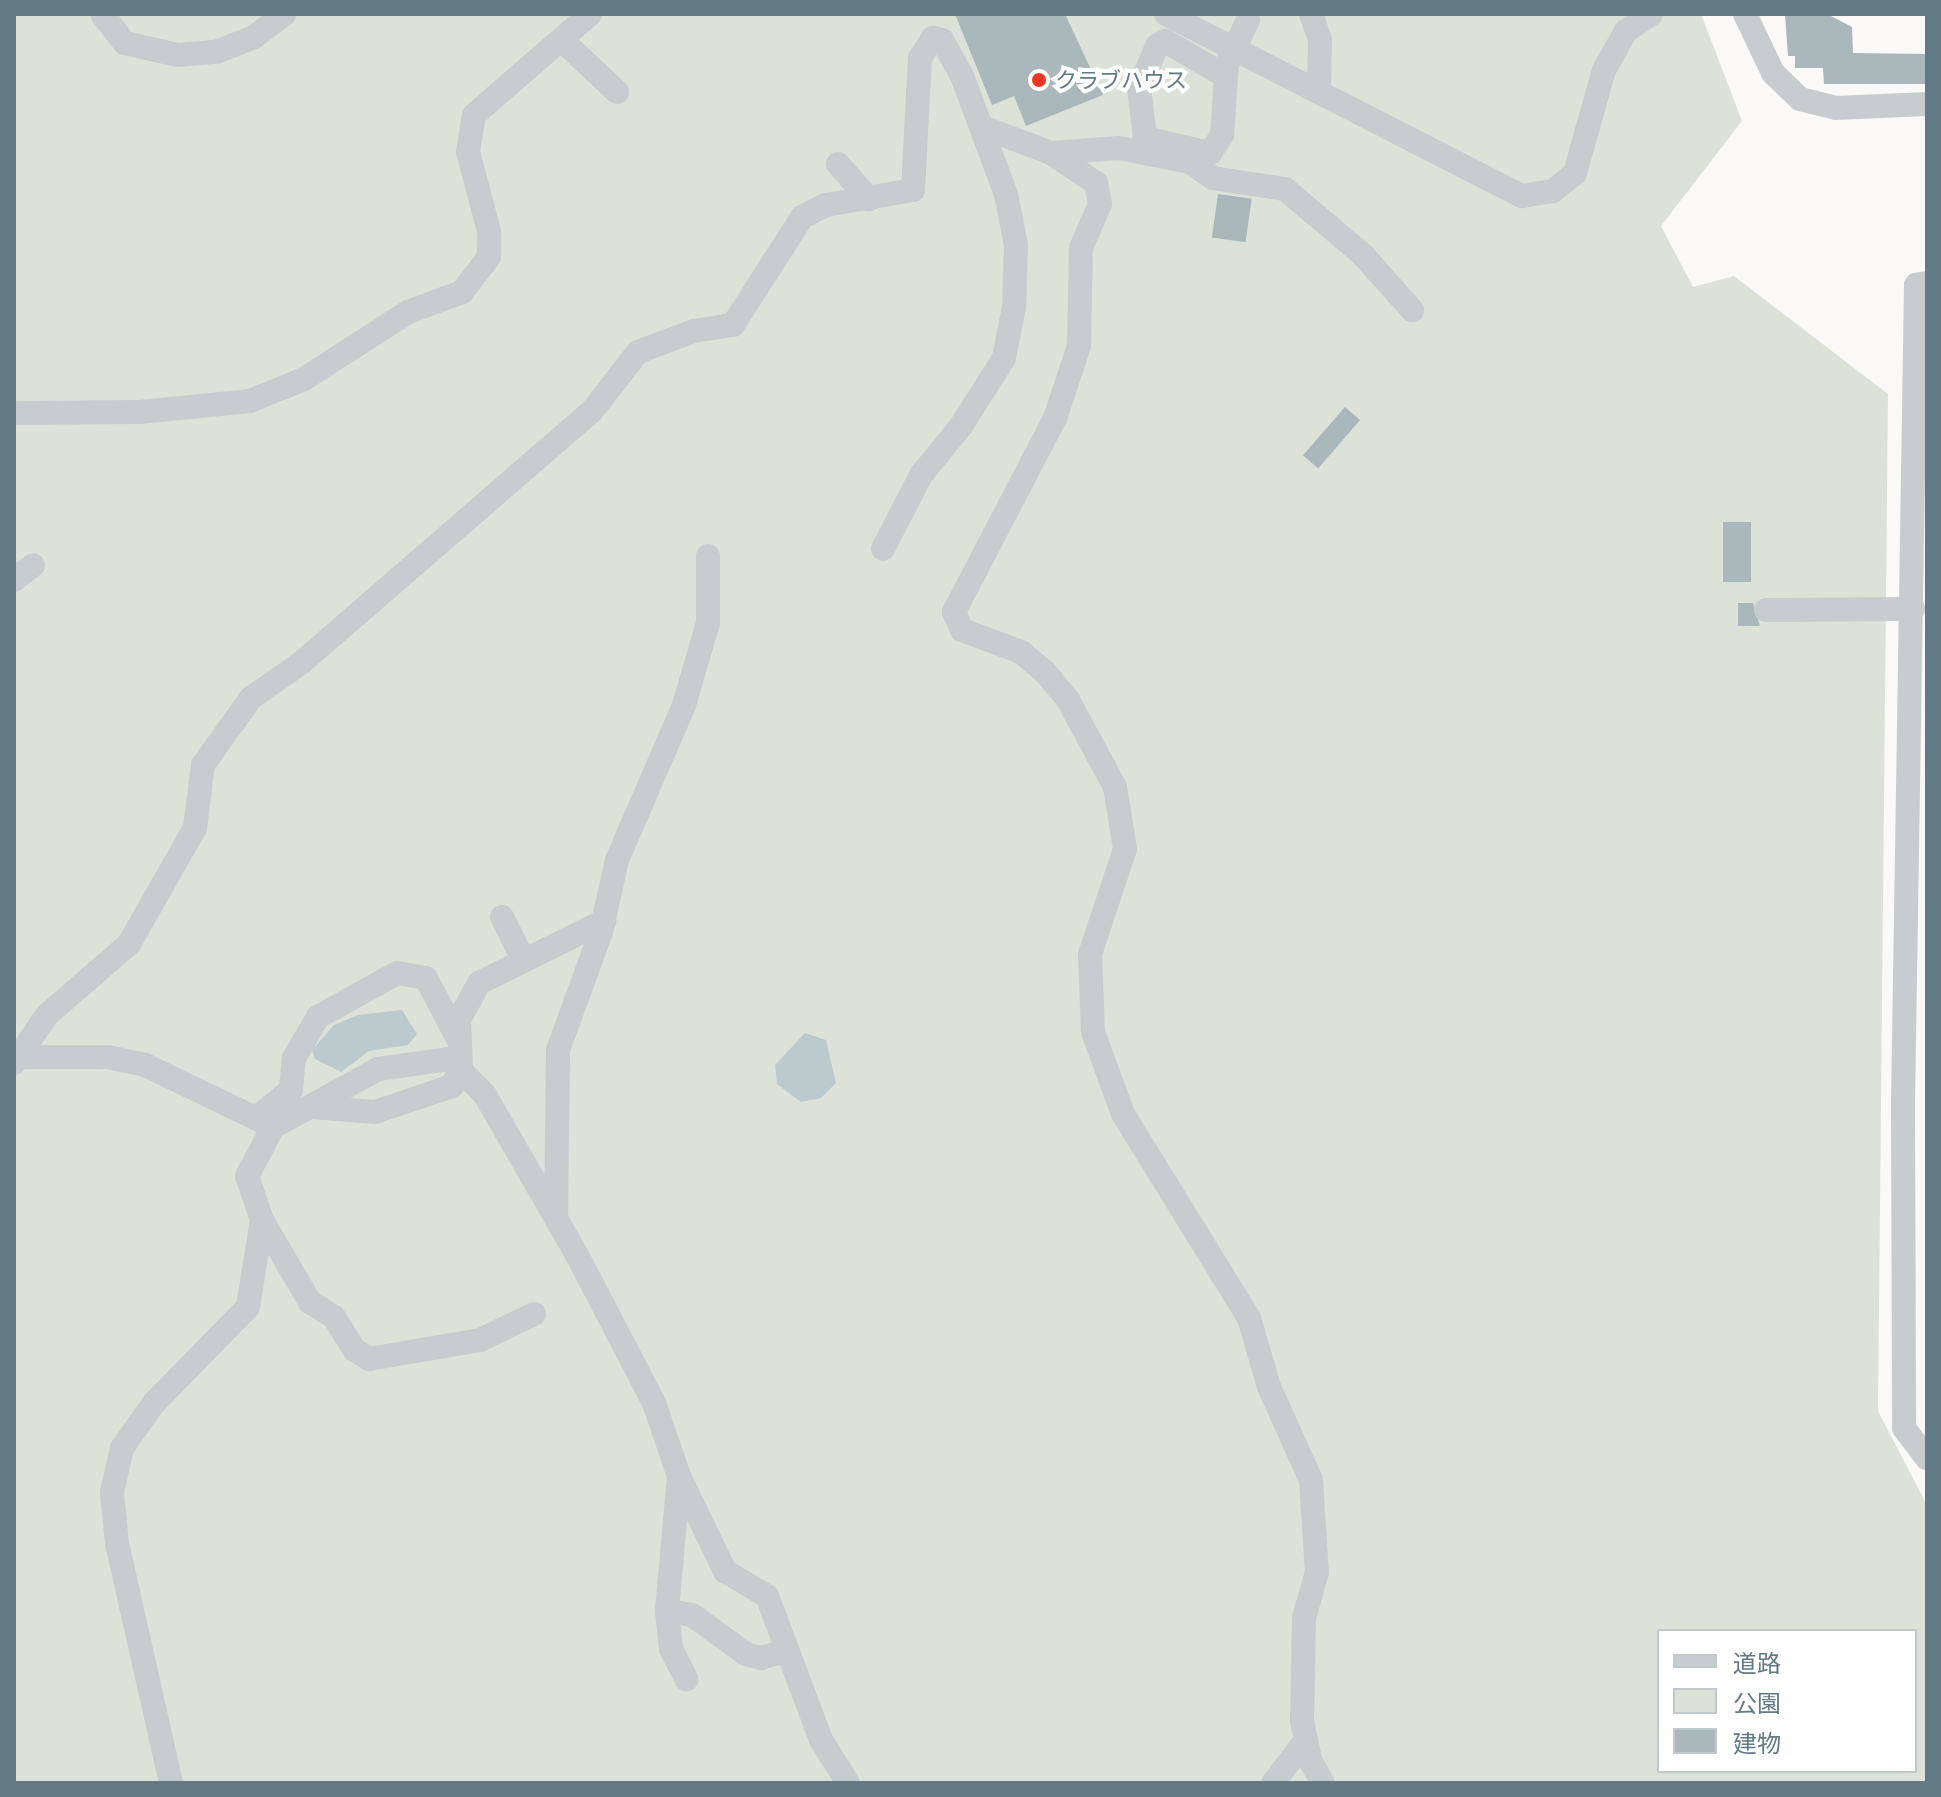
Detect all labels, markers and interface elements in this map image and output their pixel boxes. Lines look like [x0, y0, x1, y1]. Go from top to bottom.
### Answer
place label: クラブハウス [1055, 67, 1187, 93]
marker: クラブハウス [1030, 71, 1048, 89]
legend [1657, 1629, 1917, 1773]
text: 道路 [1733, 1648, 1781, 1677]
text: 公園 [1733, 1688, 1781, 1717]
text: 建物 [1733, 1728, 1781, 1757]

